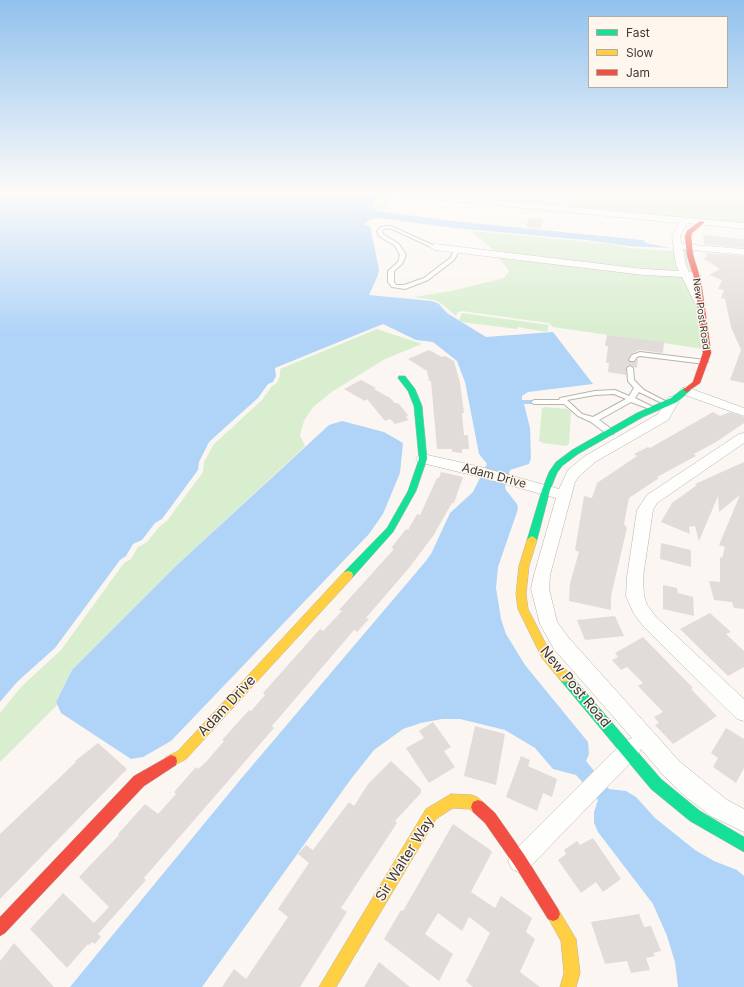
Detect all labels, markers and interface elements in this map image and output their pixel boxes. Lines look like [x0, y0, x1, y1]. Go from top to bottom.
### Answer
legend [588, 16, 728, 88]
text: Fast [626, 25, 650, 40]
text: Slow [626, 45, 653, 60]
text: Jam [626, 65, 650, 80]
street label: New Post Road [690, 278, 712, 350]
street label: Adam Drive [460, 461, 528, 491]
street label: New Post Road [536, 643, 614, 731]
street label: Adam Drive [195, 672, 259, 740]
street label: Sir Walter Way [372, 814, 438, 904]

